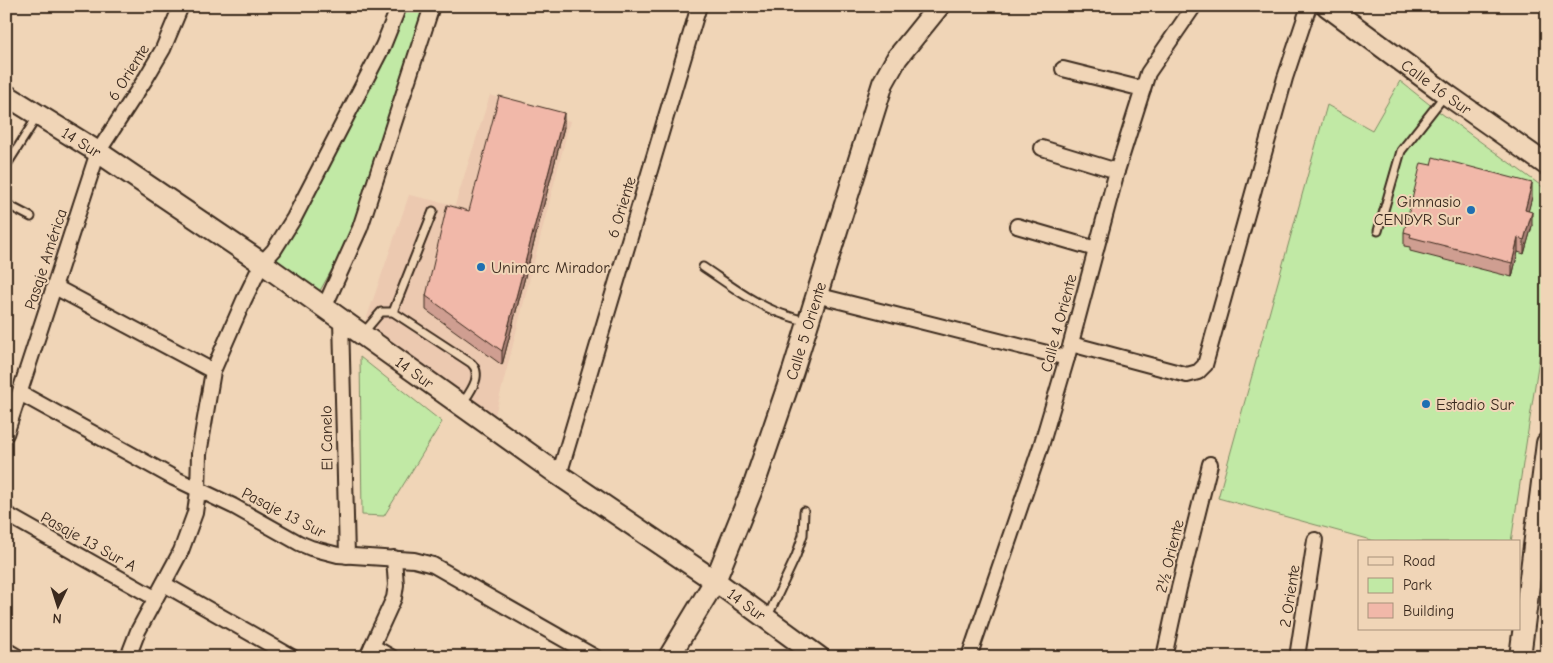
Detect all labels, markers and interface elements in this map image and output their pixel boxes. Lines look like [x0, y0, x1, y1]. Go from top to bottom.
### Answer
street label: 6 Oriente [104, 41, 153, 104]
street label: Calle 16 Sur [1397, 56, 1475, 119]
street label: 14 Sur [58, 124, 105, 162]
street label: 6 Oriente [604, 174, 640, 240]
place label: Gimnasio CENDYR Sur [1374, 193, 1462, 229]
marker: Gimnasio CENDYR Sur [1465, 204, 1477, 216]
street label: Pasaje América [21, 207, 71, 312]
place label: Unimarc Mirador [491, 259, 610, 277]
marker: Unimarc Mirador [475, 261, 487, 273]
street label: Calle 4 Oriente [1037, 272, 1081, 374]
street label: Calle 5 Oriente [783, 280, 830, 383]
street label: 14 Sur [392, 353, 437, 393]
place label: Estadio Sur [1436, 396, 1515, 414]
marker: Estadio Sur [1420, 398, 1432, 410]
street label: El Canelo [317, 405, 337, 471]
street label: Pasaje 13 Sur [239, 484, 329, 542]
street label: Pasaje 13 Sur A [38, 508, 139, 576]
street label: 2½ Oriente [1152, 518, 1188, 595]
legend [1358, 540, 1520, 630]
text: Road [1403, 552, 1435, 570]
street label: 2 Oriente [1276, 564, 1304, 629]
text: Park [1403, 576, 1432, 594]
north arrow [32, 580, 82, 630]
street label: 14 Sur [724, 585, 769, 625]
text: Building [1403, 602, 1454, 620]
text: N [52, 610, 62, 627]

